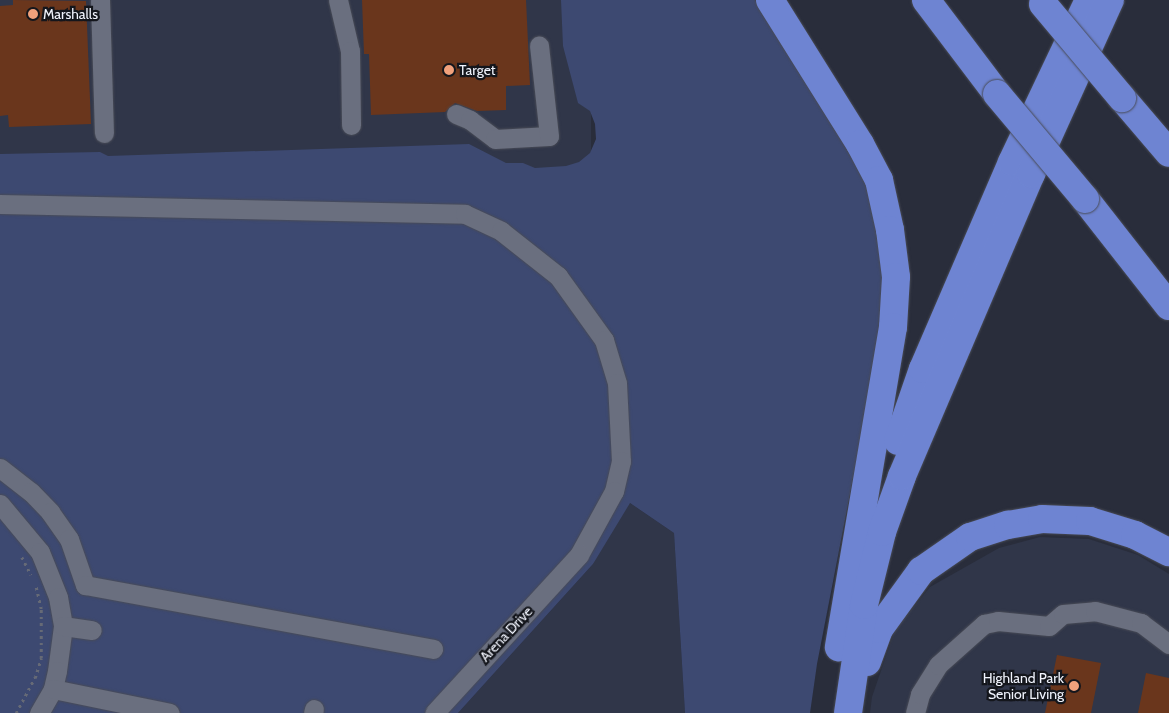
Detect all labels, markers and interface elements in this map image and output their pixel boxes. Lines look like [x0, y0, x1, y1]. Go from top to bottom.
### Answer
place label: Marshalls [43, 6, 98, 22]
marker: Marshalls [27, 8, 39, 20]
place label: Target [459, 62, 496, 78]
marker: Target [443, 64, 455, 76]
street label: Arena Drive [476, 603, 536, 665]
place label: Highland Park Senior Living [983, 670, 1064, 702]
marker: Highland Park Senior Living [1068, 680, 1080, 692]

